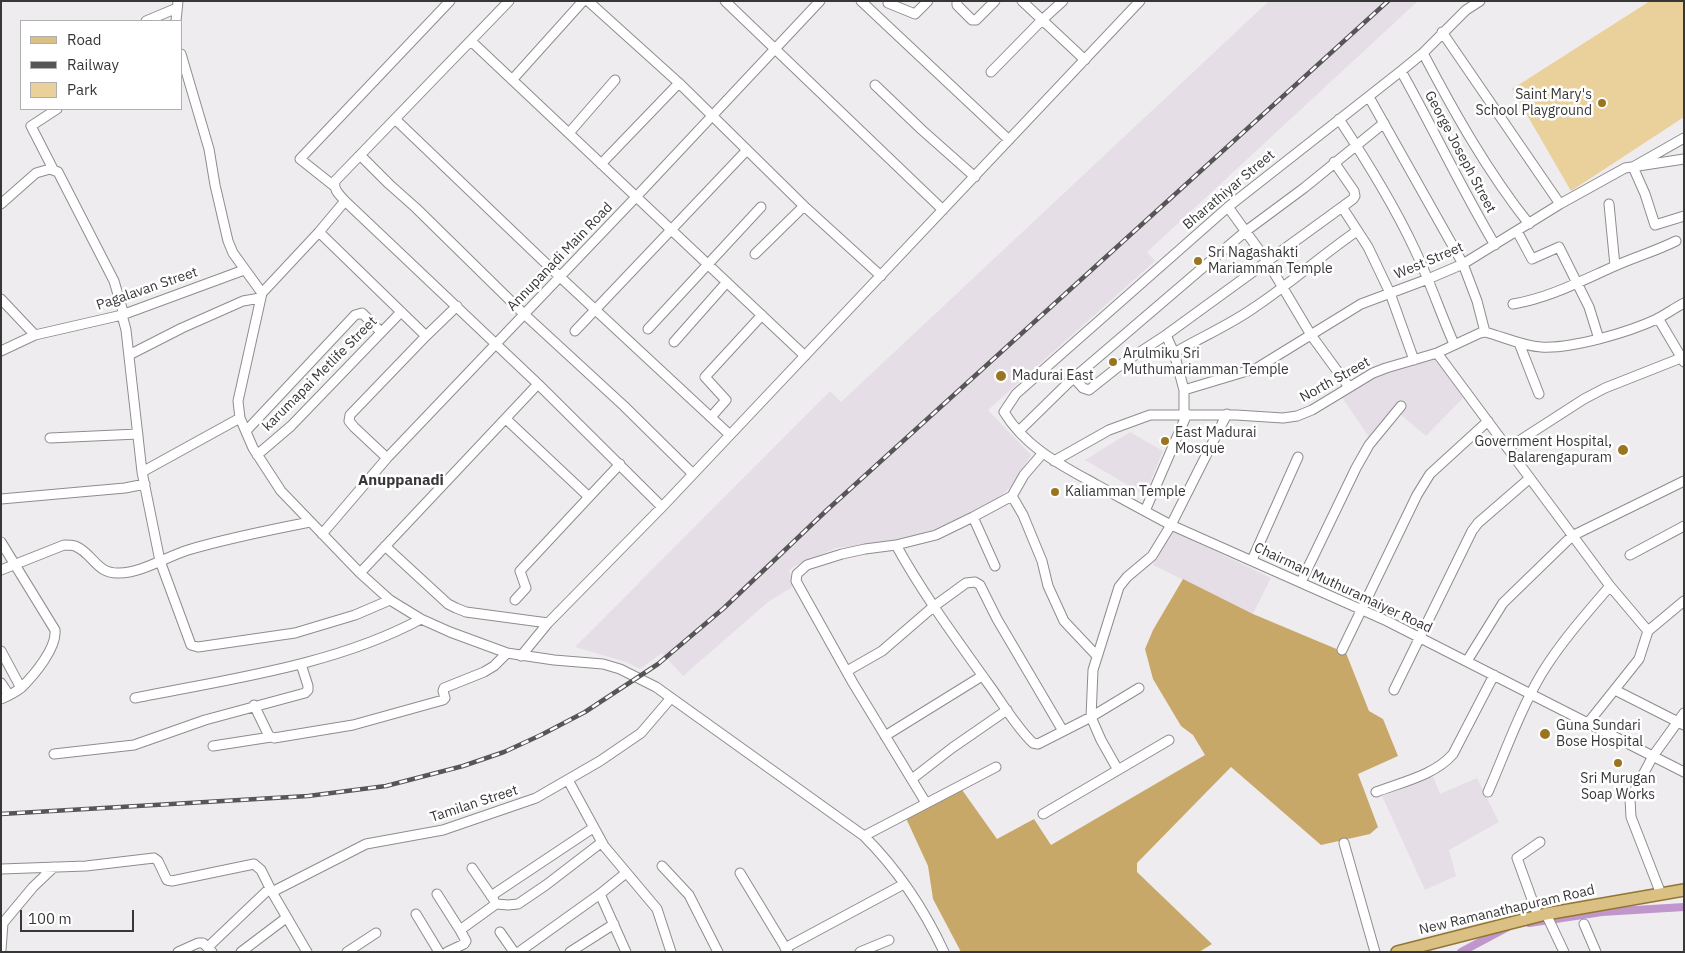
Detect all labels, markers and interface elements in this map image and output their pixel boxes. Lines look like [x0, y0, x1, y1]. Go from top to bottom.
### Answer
legend [20, 20, 182, 110]
text: Road [67, 30, 102, 49]
text: Railway [67, 55, 119, 74]
text: Park [67, 80, 97, 99]
place label: Saint Mary's School Playground [1475, 87, 1592, 120]
street label: George Joseph Street [1421, 88, 1499, 216]
marker: Saint Mary's School Playground [1596, 97, 1608, 109]
street label: Bharathiyar Street [1180, 147, 1278, 233]
street label: Annupanadi Main Road [504, 199, 616, 315]
street label: West Street [1392, 239, 1466, 283]
place label: Sri Nagashakti Mariamman Temple [1208, 245, 1333, 278]
marker: Sri Nagashakti Mariamman Temple [1192, 255, 1204, 267]
street label: Pagalavan Street [94, 264, 200, 314]
street label: karumapai Metlife Street [259, 313, 381, 435]
place label: Arulmiku Sri Muthumariamman Temple [1123, 346, 1289, 378]
street label: North Street [1297, 354, 1373, 406]
marker: Arulmiku Sri Muthumariamman Temple [1107, 356, 1119, 368]
place label: Madurai East [1012, 368, 1094, 384]
marker: Madurai East [994, 369, 1008, 383]
place label: East Madurai Mosque [1175, 425, 1257, 458]
place label: Government Hospital, Balarengapuram [1475, 434, 1612, 467]
marker: East Madurai Mosque [1159, 435, 1171, 447]
marker: Government Hospital, Balarengapuram [1616, 443, 1630, 457]
district label: Anuppanadi [358, 472, 444, 490]
place label: Kaliamman Temple [1065, 484, 1186, 500]
marker: Kaliamman Temple [1049, 486, 1061, 498]
street label: Chairman Muthuramaiyer Road [1251, 539, 1435, 637]
place label: Guna Sundari Bose Hospital [1556, 718, 1643, 750]
marker: Guna Sundari Bose Hospital [1538, 727, 1552, 741]
marker: Sri Murugan Soap Works [1612, 757, 1624, 769]
place label: Sri Murugan Soap Works [1580, 771, 1656, 804]
street label: Tamilan Street [428, 782, 520, 826]
street label: New Ramanathapuram Road [1418, 882, 1596, 938]
scale bar [22, 900, 136, 932]
text: 100 m [28, 909, 72, 928]

